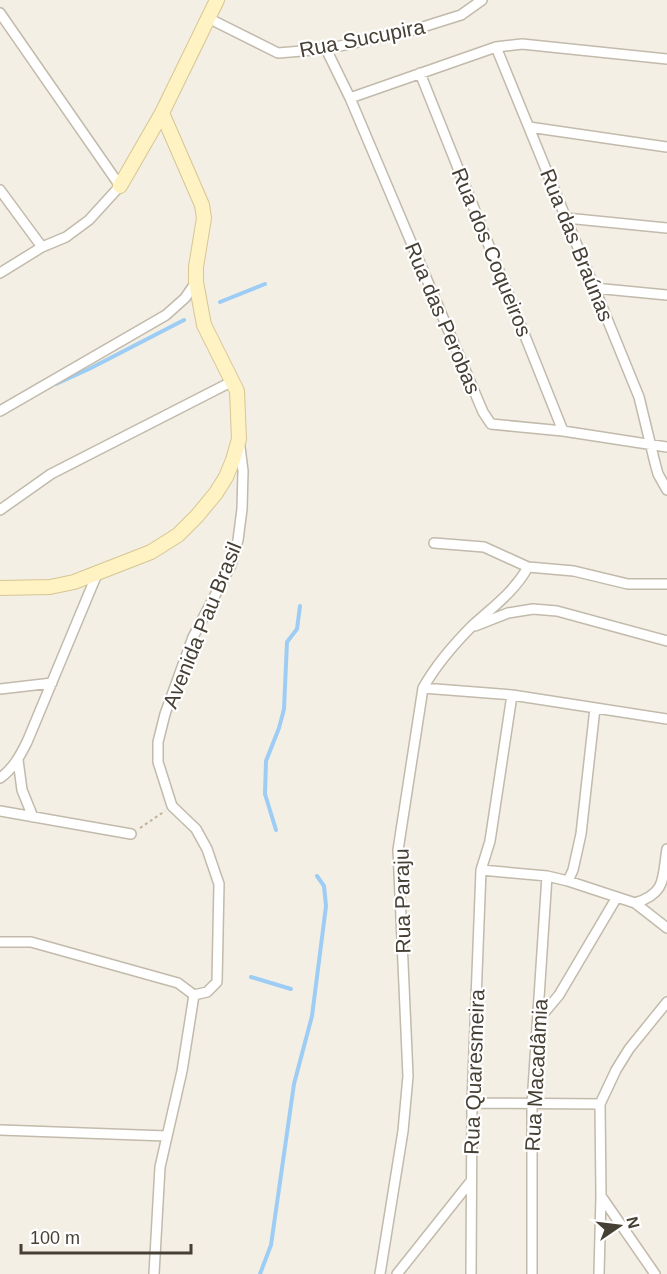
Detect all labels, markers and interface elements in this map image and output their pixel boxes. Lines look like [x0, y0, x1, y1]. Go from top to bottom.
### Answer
street label: Rua Sucupira [297, 15, 427, 61]
street label: Rua dos Coqueiros [448, 164, 536, 340]
street label: Rua das Braúnas [536, 165, 618, 325]
street label: Rua das Perobas [401, 239, 485, 397]
street label: Avenida Pau Brasil [158, 539, 246, 711]
street label: Rua Paraju [390, 848, 414, 954]
street label: Rua Quaresmeira [460, 988, 488, 1155]
street label: Rua Macadâmia [521, 998, 552, 1152]
north arrow [589, 1196, 649, 1256]
text: N [623, 1215, 643, 1230]
scale bar [21, 1217, 190, 1255]
text: 100 m [30, 1228, 80, 1248]

